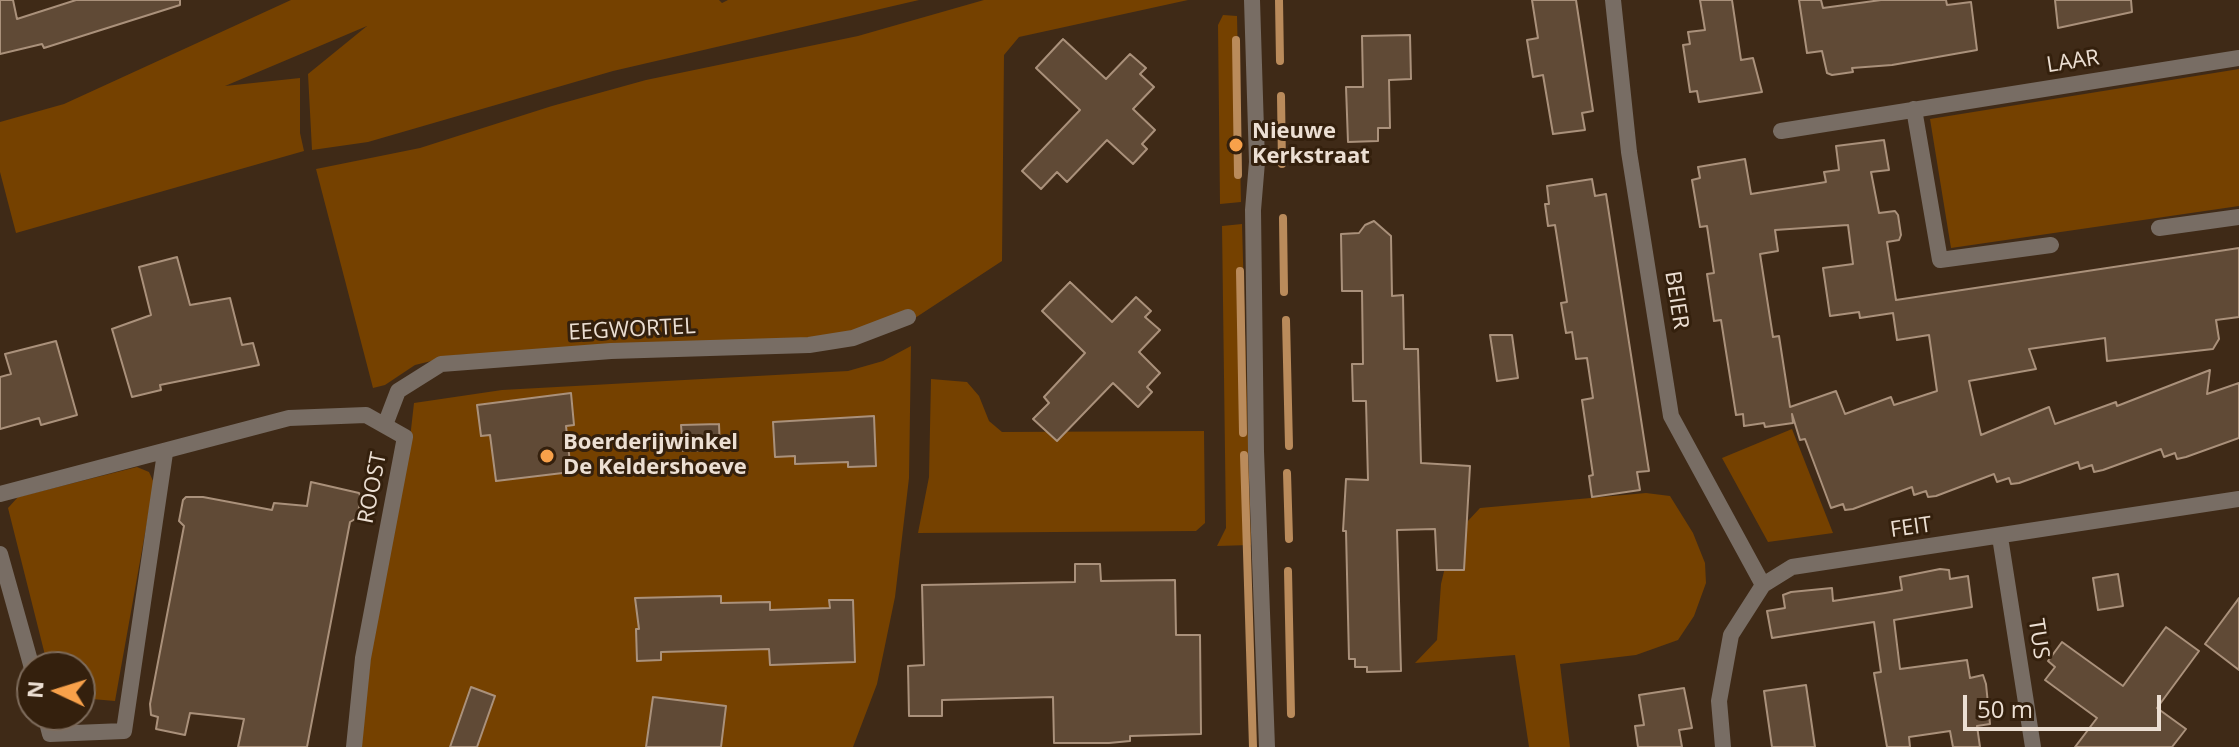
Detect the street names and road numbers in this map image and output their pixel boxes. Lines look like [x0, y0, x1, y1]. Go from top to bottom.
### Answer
street label: LAAR [2045, 45, 2101, 79]
street label: BEIER [1658, 269, 1694, 331]
street label: EEGWORTEL [568, 313, 696, 347]
street label: ROOST [353, 450, 393, 526]
street label: FEIT [1888, 512, 1934, 544]
street label: TUS [2022, 617, 2054, 661]

